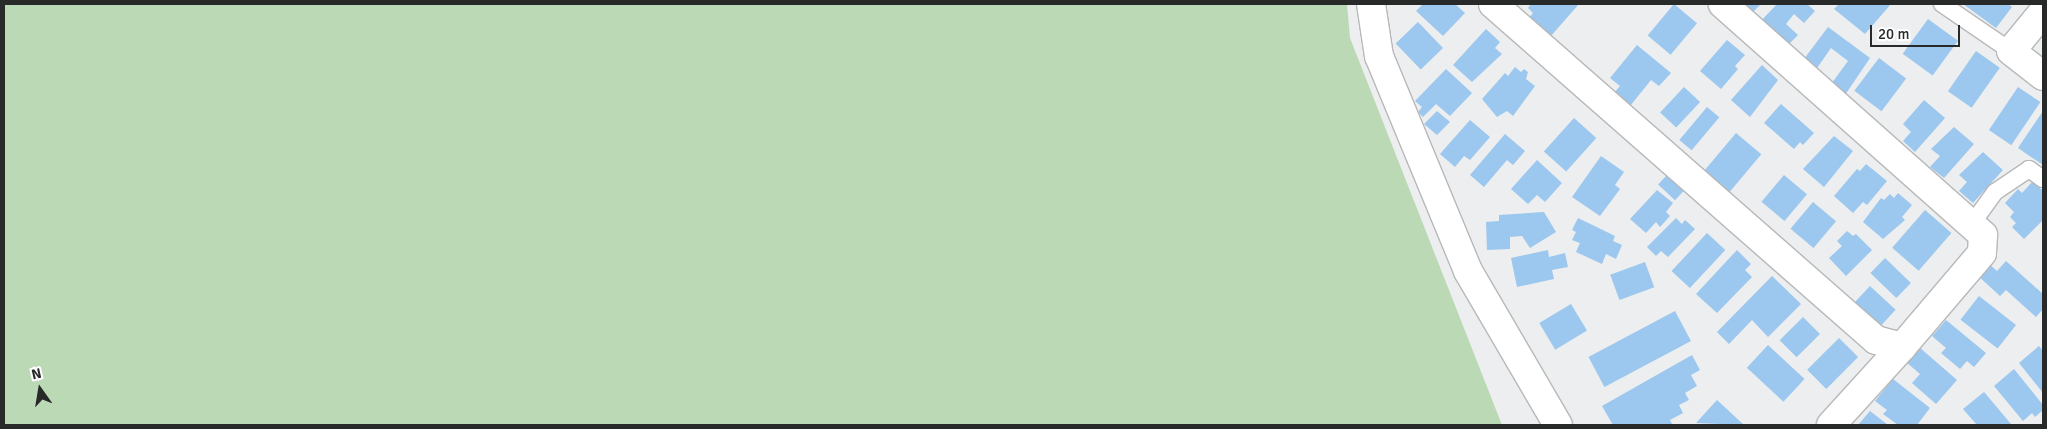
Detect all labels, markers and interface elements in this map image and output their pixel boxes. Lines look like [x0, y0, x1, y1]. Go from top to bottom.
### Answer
scale bar [1872, 15, 1962, 47]
text: 20 m [1878, 25, 1909, 43]
north arrow [15, 364, 65, 414]
text: N [30, 365, 43, 383]

